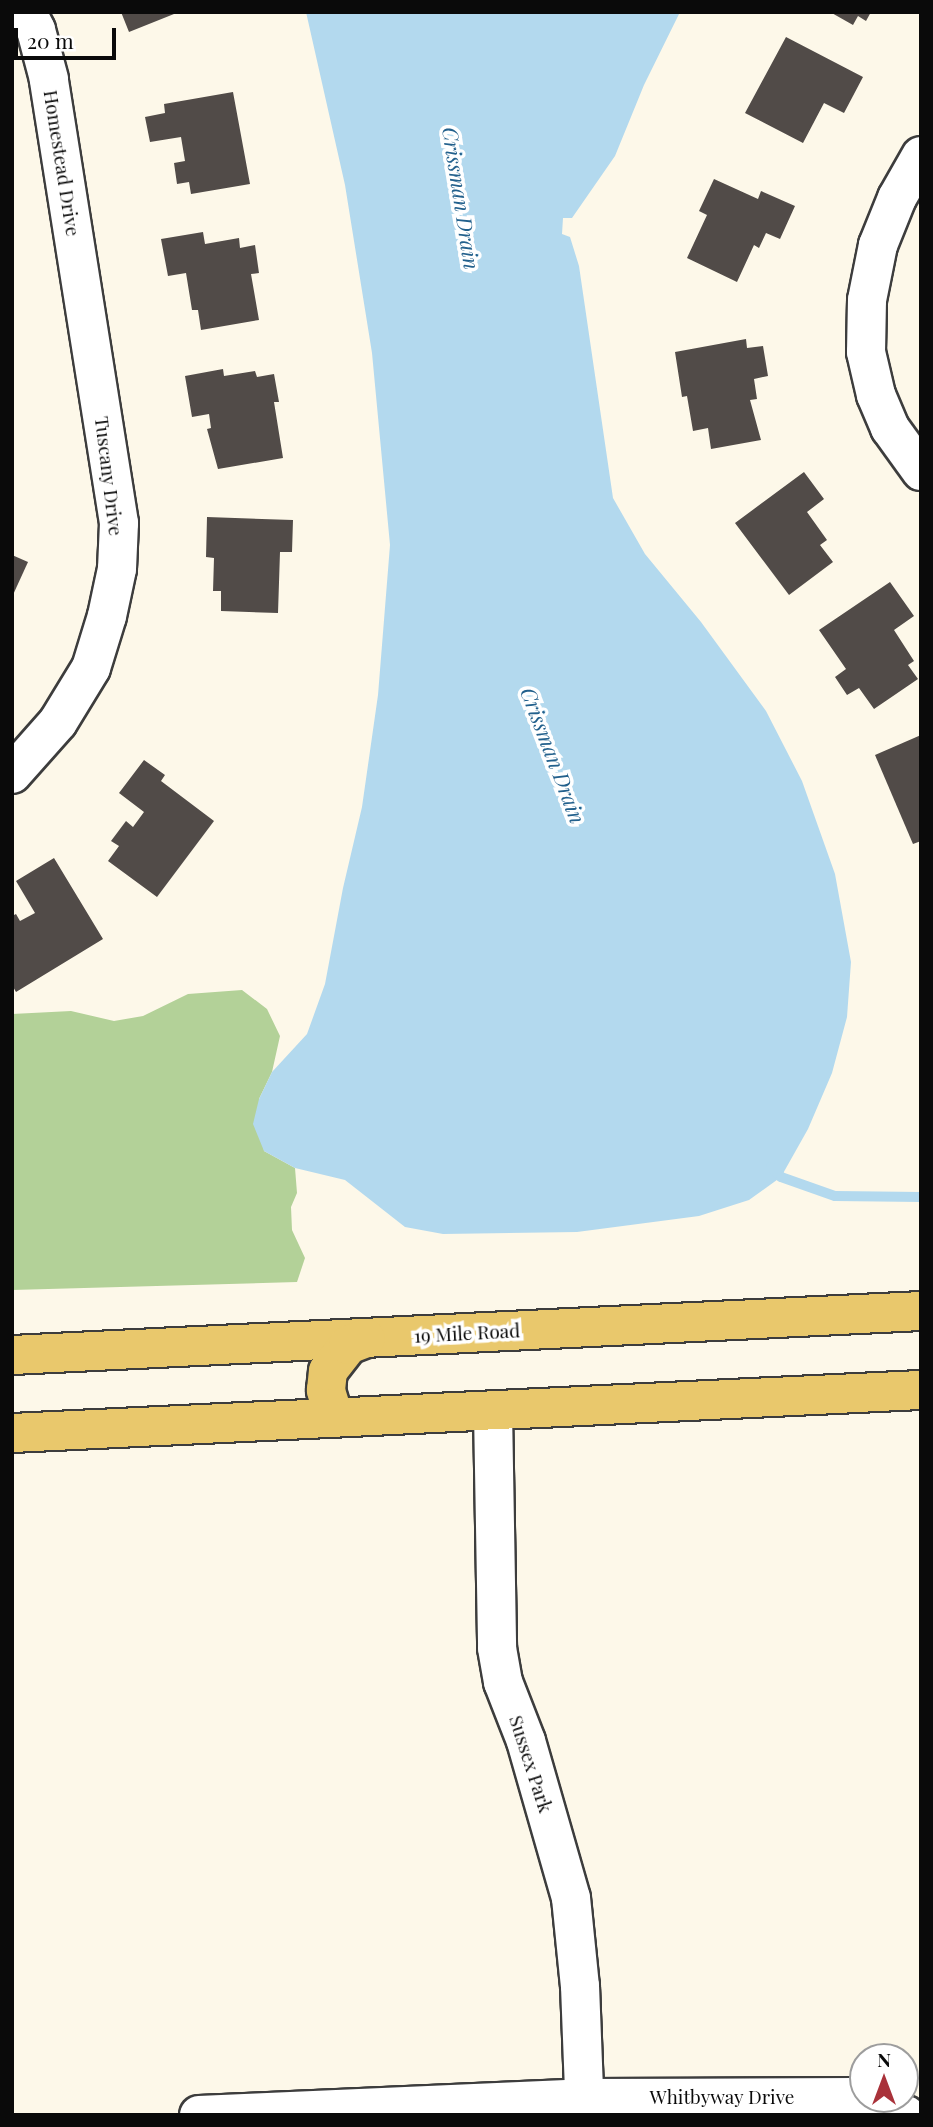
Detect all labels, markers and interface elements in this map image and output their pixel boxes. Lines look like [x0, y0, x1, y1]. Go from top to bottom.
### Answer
scale bar [18, 14, 119, 58]
text: 20 m [27, 26, 74, 54]
street label: Homestead Drive [39, 88, 85, 238]
water label: Crissman Drain [438, 125, 486, 271]
street label: Tuscany Drive [90, 415, 128, 537]
water label: Crissman Drain [516, 683, 592, 827]
street label: 19 Mile Road [413, 1319, 521, 1347]
street label: Sussex Park [505, 1712, 557, 1816]
north arrow [849, 2043, 919, 2113]
text: N [877, 2046, 891, 2072]
street label: Whitbyway Drive [649, 2086, 795, 2108]

